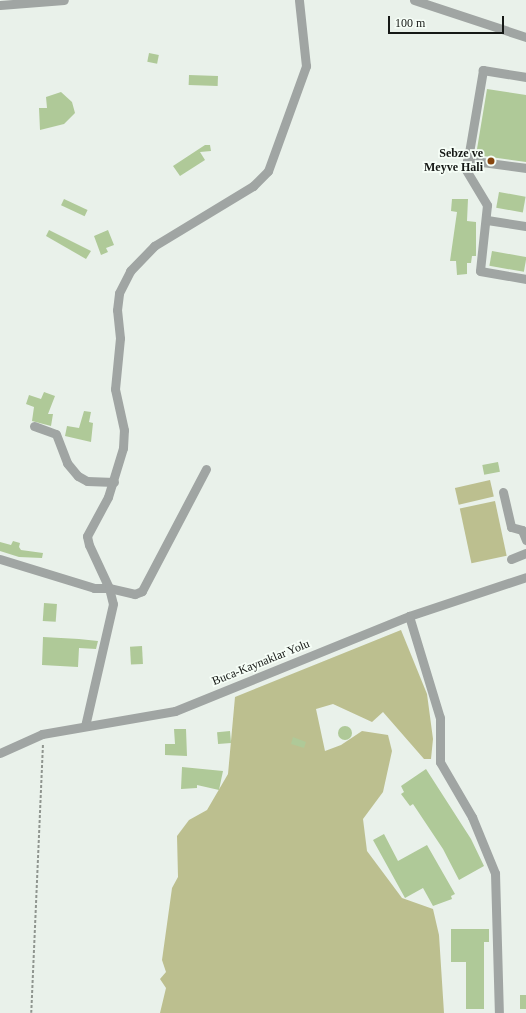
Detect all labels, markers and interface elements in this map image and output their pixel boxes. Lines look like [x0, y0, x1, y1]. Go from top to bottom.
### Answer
scale bar [390, 8, 506, 34]
text: 100 m [395, 16, 425, 30]
place label: Sebze ve Meyve Hali [424, 147, 483, 175]
marker: Sebze ve Meyve Hali [486, 156, 496, 166]
street label: Buca-Kaynaklar Yolu [210, 637, 312, 689]

